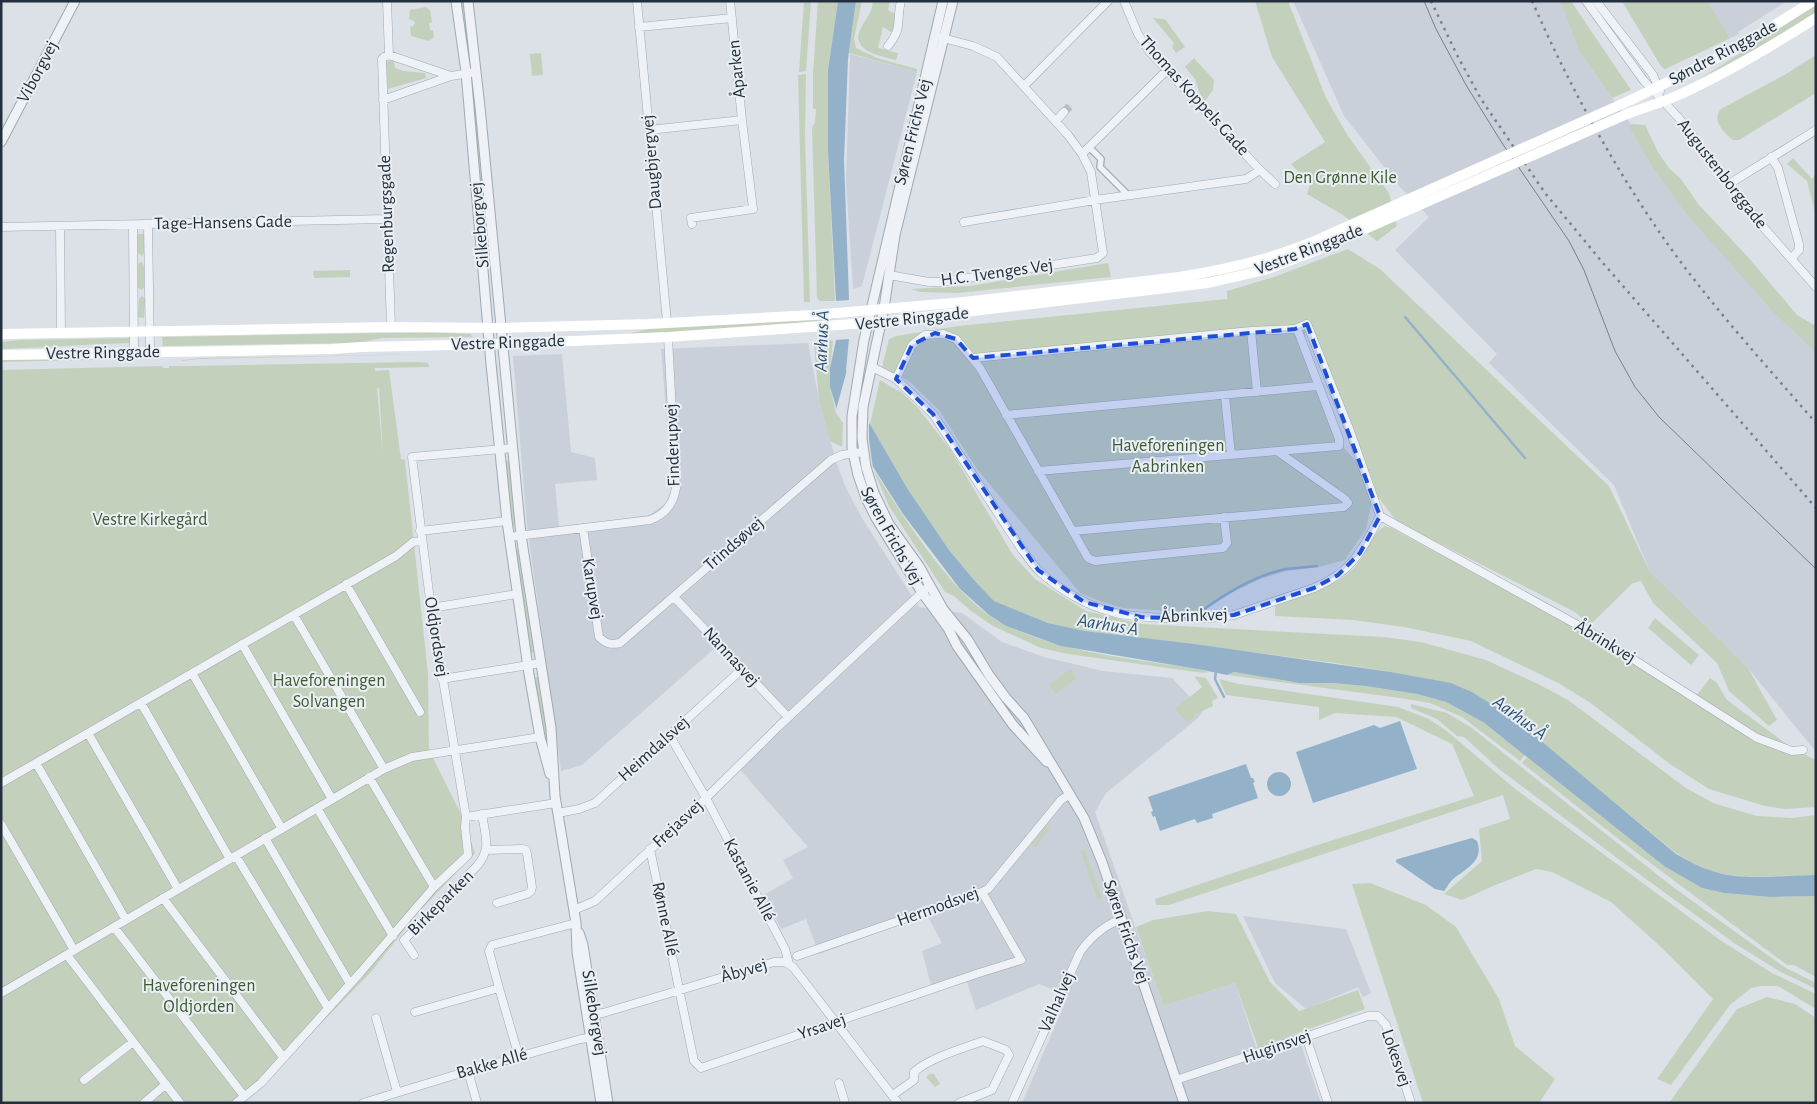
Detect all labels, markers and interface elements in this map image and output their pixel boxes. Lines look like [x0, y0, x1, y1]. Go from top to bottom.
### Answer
street label: Søndre Ringgade [1666, 17, 1780, 89]
street label: Thomas Koppels Gade [1136, 33, 1252, 159]
street label: Viborgvej [14, 38, 62, 106]
street label: Åparken [722, 39, 749, 99]
street label: Søren Frichs Vej [891, 77, 935, 187]
street label: Daugbjergvej [639, 114, 665, 210]
street label: Augustenborggade [1674, 116, 1770, 232]
street label: Regenburgsgade [376, 155, 398, 273]
park label: Den Grønne Kile [1283, 169, 1397, 187]
street label: Silkeborgvej [467, 181, 493, 269]
street label: Tage-Hansens Gade [154, 213, 292, 233]
street label: Vestre Ringgade [1253, 221, 1365, 279]
street label: H.C. Tvenges Vej [940, 256, 1054, 290]
street label: Vestre Ringgade [854, 304, 970, 334]
water label: Aarhus Å [809, 310, 833, 373]
street label: Vestre Ringgade [451, 332, 565, 354]
street label: Vestre Ringgade [46, 343, 160, 363]
street label: Finderupvej [663, 403, 683, 487]
park label: Haveforeningen Aabrinken [1112, 437, 1224, 476]
street label: Søren Frichs Vej [857, 484, 925, 588]
park label: Vestre Kirkegård [93, 511, 207, 529]
street label: Trindsøvej [701, 514, 767, 574]
street label: Karupvej [578, 557, 606, 621]
street label: Oldjordsvej [421, 596, 451, 678]
street label: Åbrinkvej [1160, 603, 1228, 626]
water label: Aarhus Å [1075, 609, 1140, 639]
street label: Åbrinkvej [1571, 614, 1640, 667]
street label: Nannasvej [699, 624, 763, 690]
park label: Haveforeningen Solvangen [273, 672, 385, 711]
water label: Aarhus Å [1489, 690, 1552, 744]
street label: Heimdalsvej [615, 713, 693, 785]
street label: Frejasvej [649, 796, 707, 852]
street label: Kastanie Allé [720, 836, 778, 924]
street label: Birkeparken [405, 867, 477, 939]
street label: Søren Frichs Vej [1100, 878, 1152, 986]
street label: Rønne Allé [648, 880, 682, 958]
street label: Hermodsvej [895, 884, 981, 930]
street label: Åbyvej [718, 953, 769, 986]
street label: Silkeborgvej [578, 969, 610, 1057]
street label: Valhalvej [1036, 969, 1078, 1035]
park label: Haveforeningen Oldjorden [143, 977, 255, 1016]
street label: Yrsavej [796, 1010, 848, 1044]
street label: Huginsvej [1241, 1027, 1313, 1067]
street label: Lokesvej [1378, 1027, 1414, 1089]
street label: Bakke Allé [454, 1045, 530, 1083]

